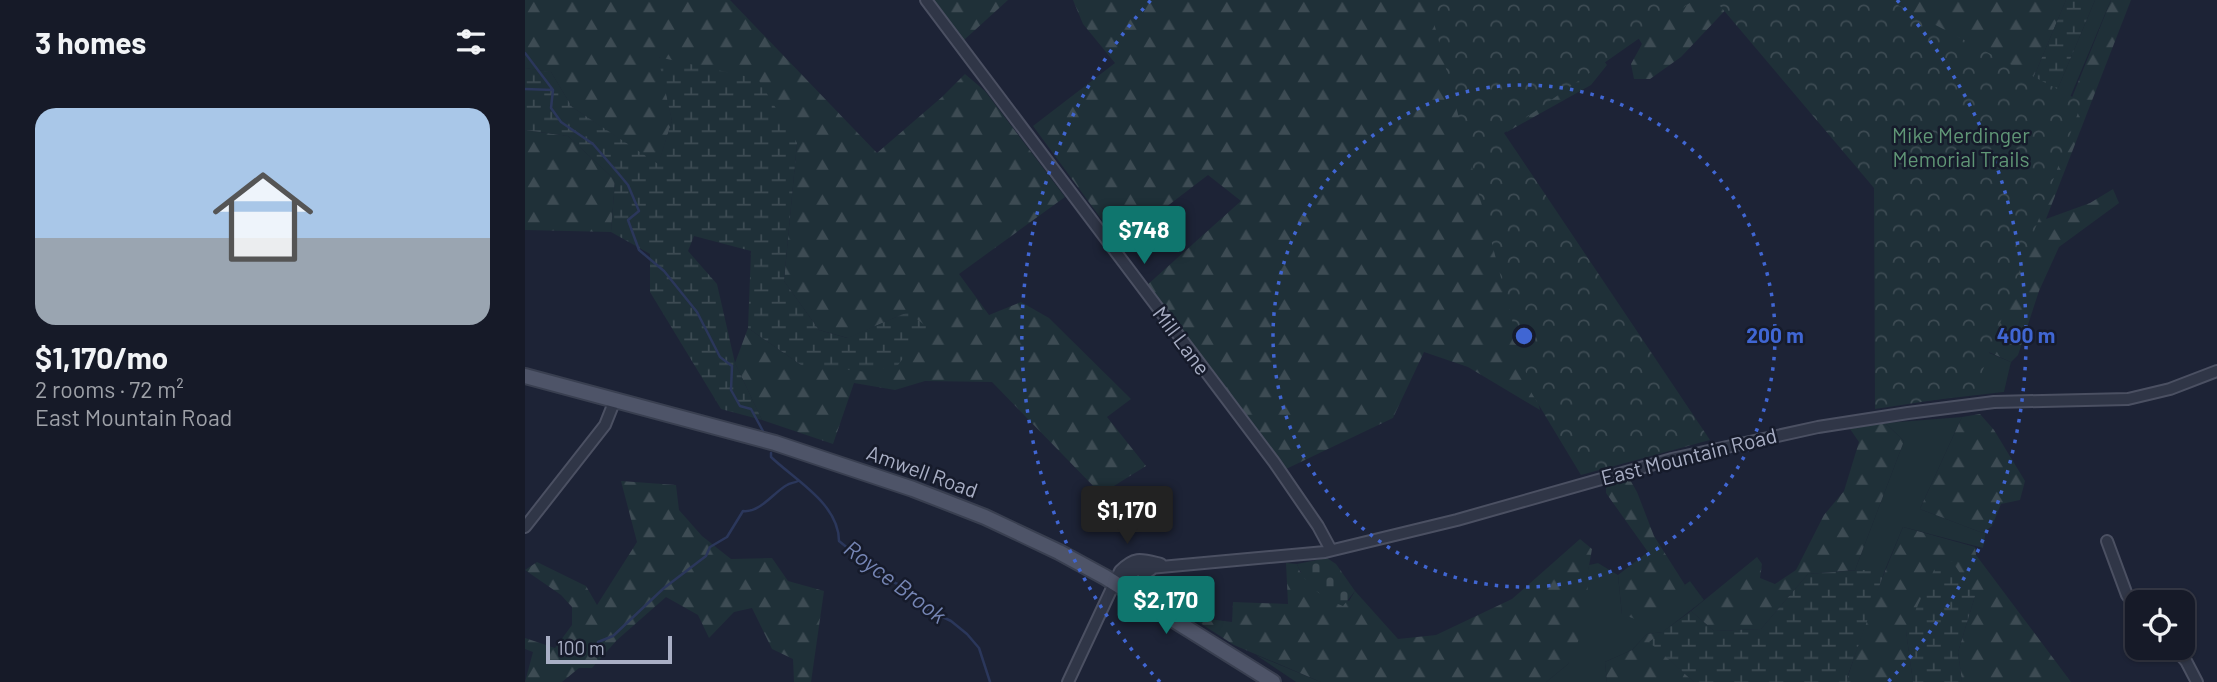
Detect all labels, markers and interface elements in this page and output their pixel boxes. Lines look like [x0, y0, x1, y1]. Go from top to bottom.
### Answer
icon: filters [452, 23, 490, 61]
text: 3 homes [35, 24, 146, 60]
park label: Mike Merdinger Memorial Trails [1892, 122, 2030, 171]
icon: home [200, 154, 326, 280]
pin: $748 [1103, 206, 1185, 266]
text: $748 [1119, 215, 1169, 243]
street label: Mill Lane [1148, 301, 1216, 379]
text: 200 m [1746, 322, 1804, 347]
text: 400 m [1997, 322, 2055, 347]
centre of rings [1512, 324, 1536, 348]
text: $1,170/mo [35, 339, 168, 375]
text: 2 rooms · 72 m² [35, 375, 184, 403]
text: East Mountain Road [35, 403, 232, 431]
street label: East Mountain Road [1598, 422, 1779, 489]
street label: Amwell Road [864, 439, 981, 502]
pin: $1,170 [1070, 486, 1184, 546]
text: $1,170 [1097, 495, 1157, 523]
water label: Royce Brook [839, 534, 952, 629]
pin: $2,170 [1109, 576, 1223, 636]
text: $2,170 [1134, 585, 1198, 613]
map controls [2125, 590, 2195, 660]
button: locate [2125, 590, 2195, 660]
scale bar [546, 633, 672, 665]
text: 100 m [557, 636, 605, 659]

